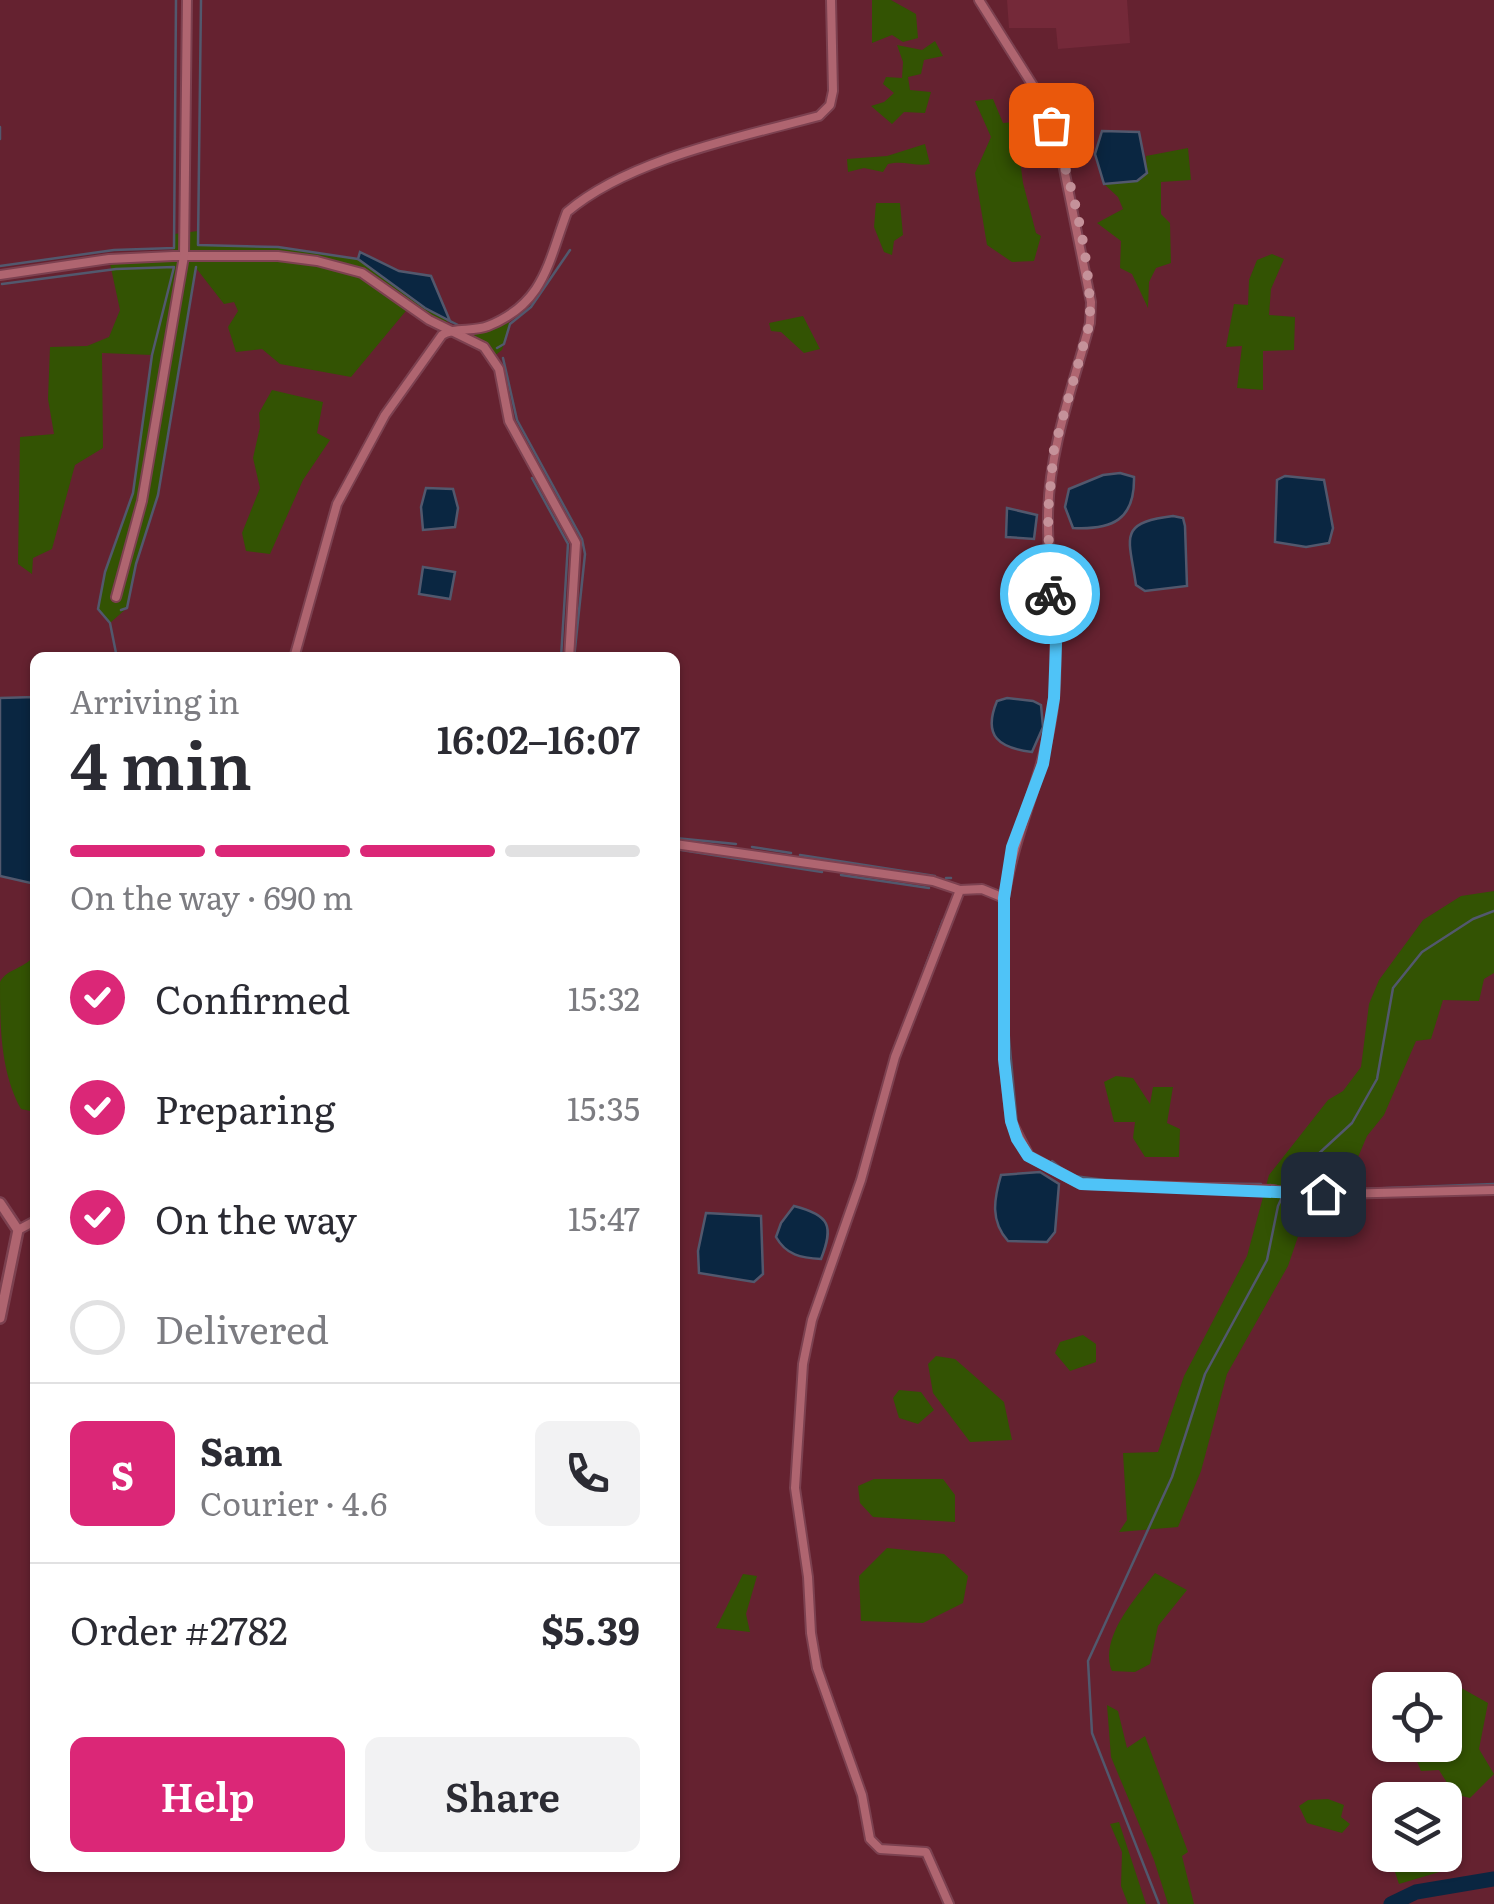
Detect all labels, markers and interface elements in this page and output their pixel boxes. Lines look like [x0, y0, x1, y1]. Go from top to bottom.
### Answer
pin [1009, 83, 1094, 168]
icon: bag [1024, 98, 1079, 153]
courier [1000, 544, 1100, 644]
icon: bike [1023, 567, 1078, 622]
text: Arriving in [70, 676, 240, 724]
text: 16:02–16:07 [437, 709, 640, 766]
text: 4 min [70, 713, 252, 810]
text: On the way · 690 m [70, 872, 353, 920]
text: Confirmed [155, 969, 350, 1026]
icon: check [70, 970, 125, 1025]
text: 15:32 [568, 973, 640, 1021]
text: Preparing [155, 1079, 335, 1136]
icon: check [70, 1080, 125, 1135]
text: 15:35 [567, 1083, 640, 1131]
pin [1281, 1152, 1366, 1237]
icon: home [1296, 1167, 1351, 1222]
text: On the way [155, 1189, 357, 1246]
icon: check [70, 1190, 125, 1245]
text: 15:47 [568, 1193, 640, 1241]
text: Delivered [155, 1299, 329, 1356]
text: Sam [200, 1421, 283, 1478]
button: phone [535, 1421, 640, 1526]
text: S [111, 1445, 134, 1502]
text: Courier · 4.6 [200, 1478, 387, 1526]
text: Order #2782 [70, 1600, 288, 1657]
text: $5.39 [541, 1600, 640, 1657]
map controls [1372, 1672, 1462, 1872]
button: locate [1372, 1672, 1462, 1762]
button: Help [70, 1737, 345, 1852]
button: Share [365, 1737, 640, 1852]
button: layers [1372, 1782, 1462, 1872]

